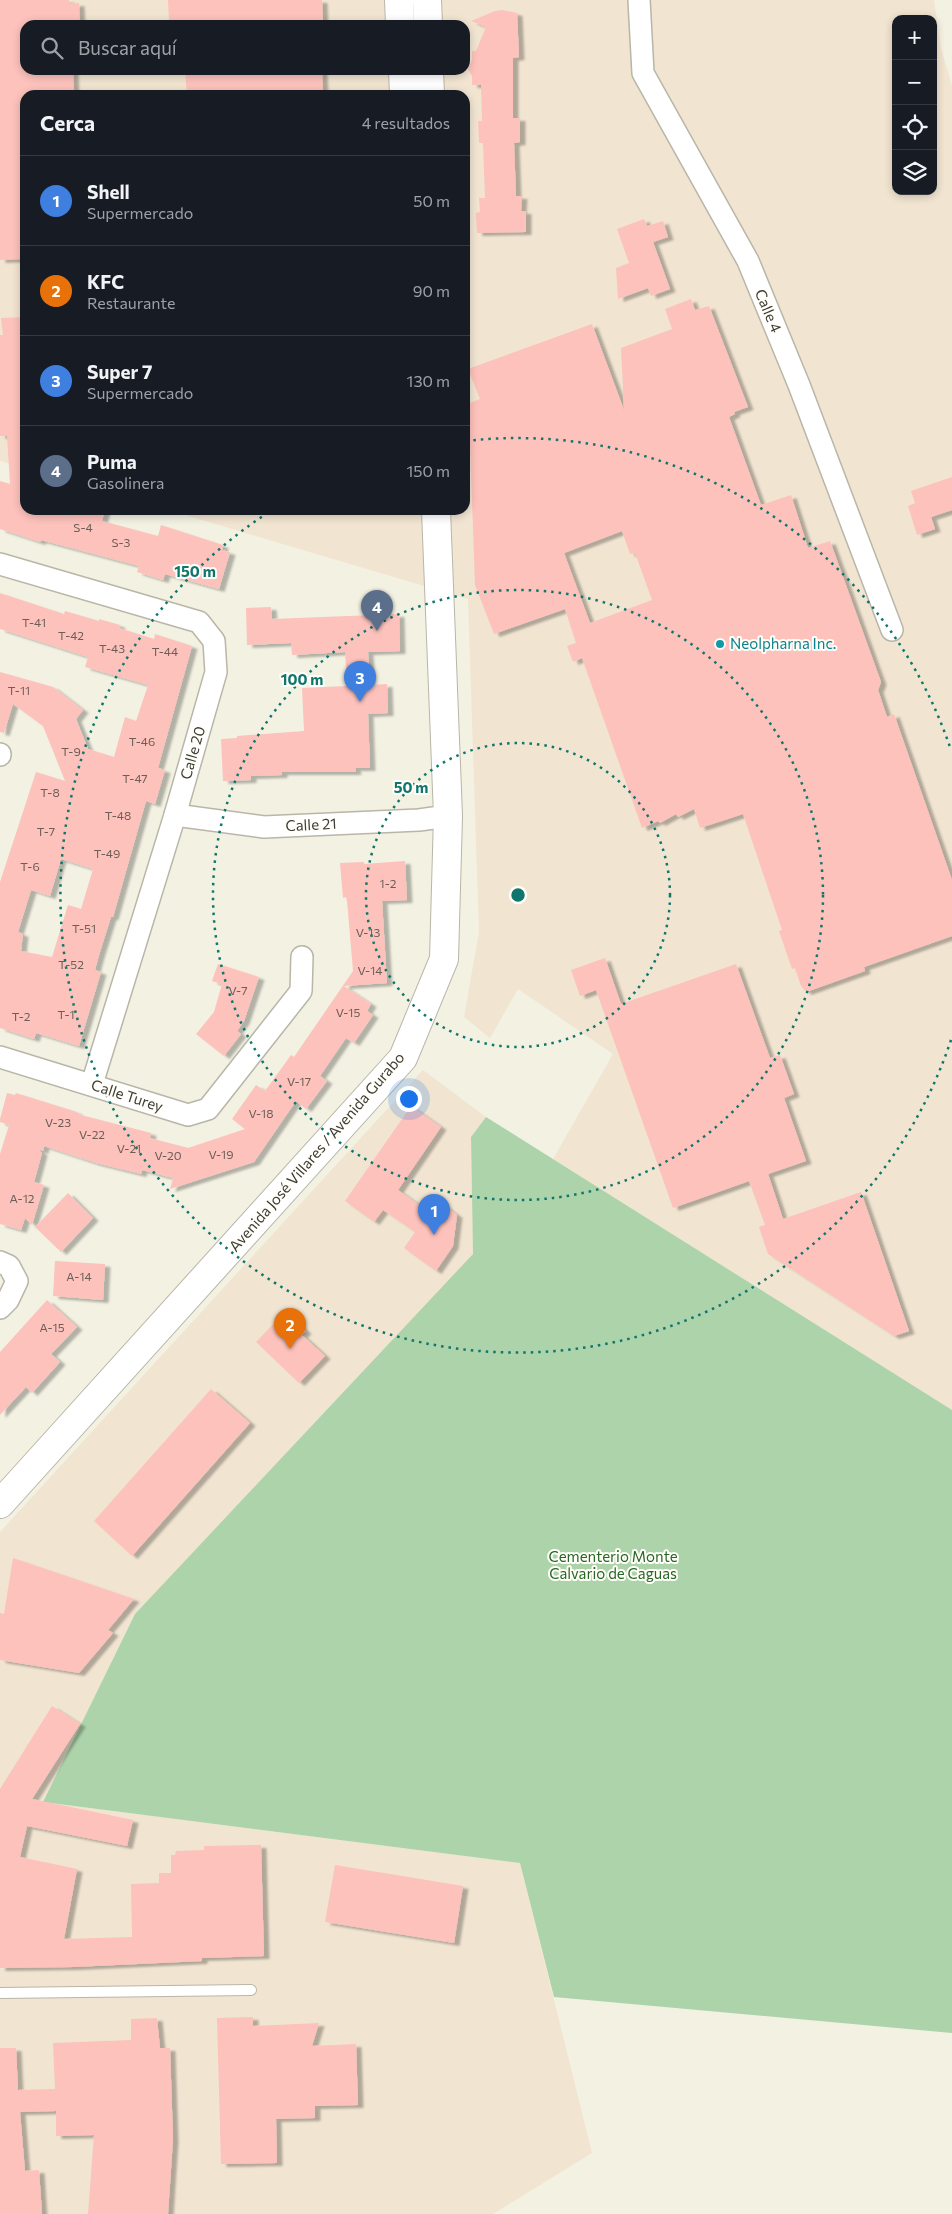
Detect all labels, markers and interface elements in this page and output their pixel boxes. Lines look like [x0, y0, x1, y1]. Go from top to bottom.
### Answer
map controls [892, 15, 937, 195]
button: + [892, 15, 937, 60]
search box [20, 20, 470, 75]
icon: search [38, 34, 66, 62]
text: Buscar aquí [78, 36, 177, 59]
button: − [892, 60, 937, 105]
button: locate [892, 105, 937, 150]
text: Cerca [40, 110, 95, 135]
text: 4 resultados [362, 113, 450, 132]
button: layers [892, 150, 937, 195]
text: Shell [87, 180, 130, 203]
text: 1 [52, 191, 60, 210]
text: 50 m [413, 191, 450, 210]
text: Supermercado [87, 203, 193, 222]
text: KFC [87, 270, 124, 293]
text: 2 [51, 281, 61, 300]
text: 90 m [413, 281, 450, 300]
street label: Calle 4 [752, 286, 786, 335]
text: Restaurante [87, 293, 175, 312]
text: Super 7 [87, 360, 152, 383]
text: 3 [51, 371, 61, 390]
text: 130 m [407, 371, 450, 390]
text: Supermercado [87, 383, 193, 402]
text: Puma [87, 450, 137, 473]
text: 4 [51, 461, 61, 480]
text: 150 m [407, 461, 450, 480]
text: Gasolinera [87, 473, 164, 492]
house number: S-4 [73, 520, 93, 534]
house number: S-3 [112, 535, 131, 549]
text: 150 m [174, 562, 216, 580]
pin: 4 [361, 590, 393, 631]
house number: T-41 [22, 615, 46, 629]
house number: T-42 [58, 628, 84, 642]
place label: Neolpharna Inc. [730, 634, 836, 652]
marker: Neolpharna Inc. [714, 638, 726, 650]
house number: T-43 [99, 641, 125, 655]
house number: T-44 [152, 644, 178, 658]
pin: 3 [344, 661, 376, 702]
text: 100 m [281, 670, 323, 688]
house number: T-11 [8, 683, 30, 697]
street label: Calle 20 [176, 724, 208, 781]
house number: T-46 [129, 734, 155, 748]
house number: T-9 [61, 744, 81, 758]
house number: T-47 [122, 771, 148, 785]
text: 50 m [394, 778, 428, 796]
house number: T-8 [40, 785, 60, 799]
house number: T-48 [105, 808, 131, 822]
street label: Calle 21 [285, 814, 337, 834]
house number: T-7 [37, 824, 55, 838]
house number: T-49 [94, 846, 120, 860]
house number: T-6 [20, 859, 40, 873]
house number: 1-2 [380, 876, 397, 890]
centre of rings [509, 886, 527, 904]
house number: T-51 [72, 921, 96, 935]
house number: V-13 [356, 925, 380, 939]
house number: T-52 [58, 957, 84, 971]
house number: V-14 [357, 963, 383, 977]
house number: V-7 [228, 983, 248, 997]
house number: V-15 [336, 1005, 360, 1019]
house number: T-1 [57, 1007, 75, 1021]
house number: T-2 [12, 1009, 31, 1023]
street label: Avenida José Villares / Avenida Gurabo [225, 1048, 408, 1255]
house number: V-17 [287, 1074, 311, 1088]
street label: Calle Turey [89, 1075, 166, 1115]
your location [396, 1086, 422, 1112]
house number: V-18 [248, 1106, 274, 1120]
house number: V-23 [45, 1115, 71, 1129]
house number: V-22 [79, 1127, 105, 1141]
house number: V-21 [117, 1141, 141, 1155]
house number: V-19 [208, 1147, 234, 1161]
house number: V-20 [154, 1148, 182, 1162]
house number: A-12 [10, 1191, 35, 1205]
pin: 1 [418, 1194, 450, 1235]
house number: A-14 [66, 1269, 92, 1283]
pin: 2 [274, 1308, 306, 1349]
house number: A-15 [39, 1320, 65, 1334]
park label: Cementerio Monte Calvario de Caguas [548, 1547, 678, 1582]

